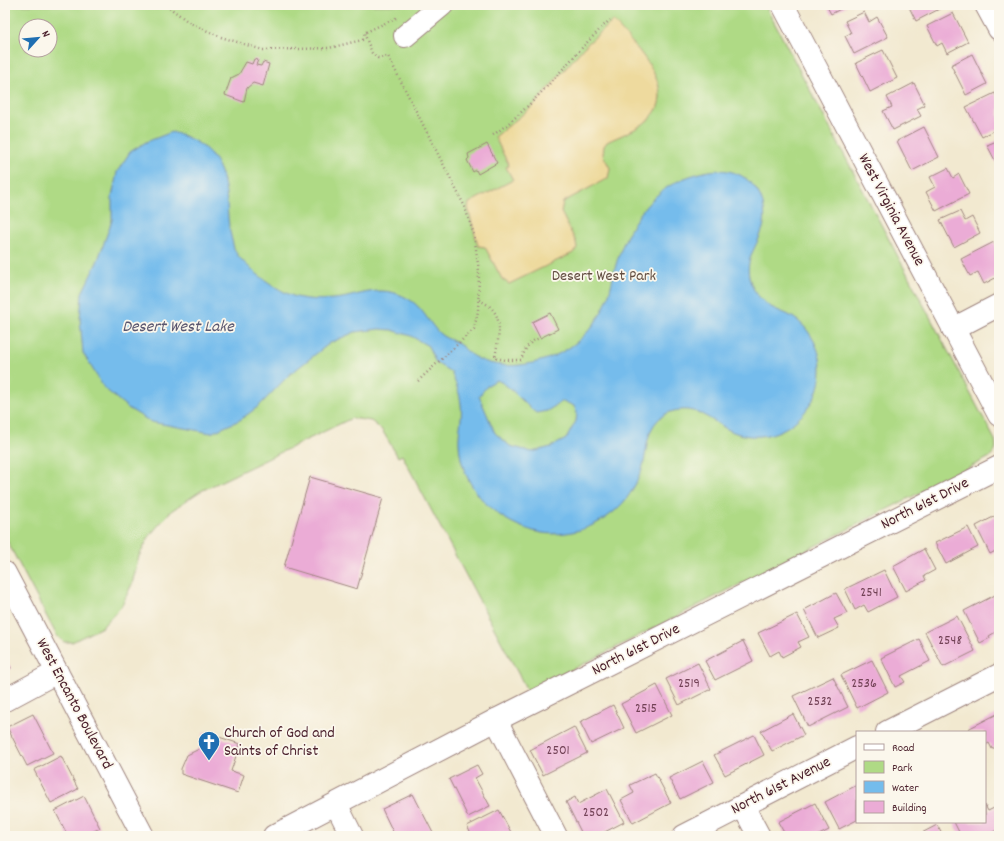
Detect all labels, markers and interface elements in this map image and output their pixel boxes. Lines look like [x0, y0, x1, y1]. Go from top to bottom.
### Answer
north arrow [18, 18, 58, 58]
text: N [37, 28, 54, 41]
street label: West Virginia Avenue [852, 150, 930, 270]
park label: Desert West Park [552, 265, 656, 288]
water label: Desert West Lake [122, 316, 235, 340]
street label: North 61st Drive [877, 472, 973, 536]
house number: 2541 [860, 583, 882, 603]
street label: North 61st Drive [588, 618, 684, 682]
house number: 2548 [938, 631, 962, 651]
street label: West Encanto Boulevard [30, 634, 118, 774]
house number: 2519 [678, 674, 700, 694]
house number: 2536 [851, 674, 877, 694]
house number: 2532 [808, 692, 832, 712]
house number: 2515 [635, 699, 657, 719]
place label: Church of God and Saints of Christ [224, 722, 335, 763]
church icon: Church of God and Saints of Christ [196, 729, 222, 762]
legend [856, 731, 986, 823]
text: Road [892, 740, 914, 757]
house number: 2501 [546, 741, 570, 761]
street label: North 61st Avenue [727, 751, 835, 821]
text: Park [892, 760, 913, 777]
text: Water [892, 780, 919, 797]
text: Building [892, 800, 927, 817]
house number: 2502 [583, 803, 609, 823]

